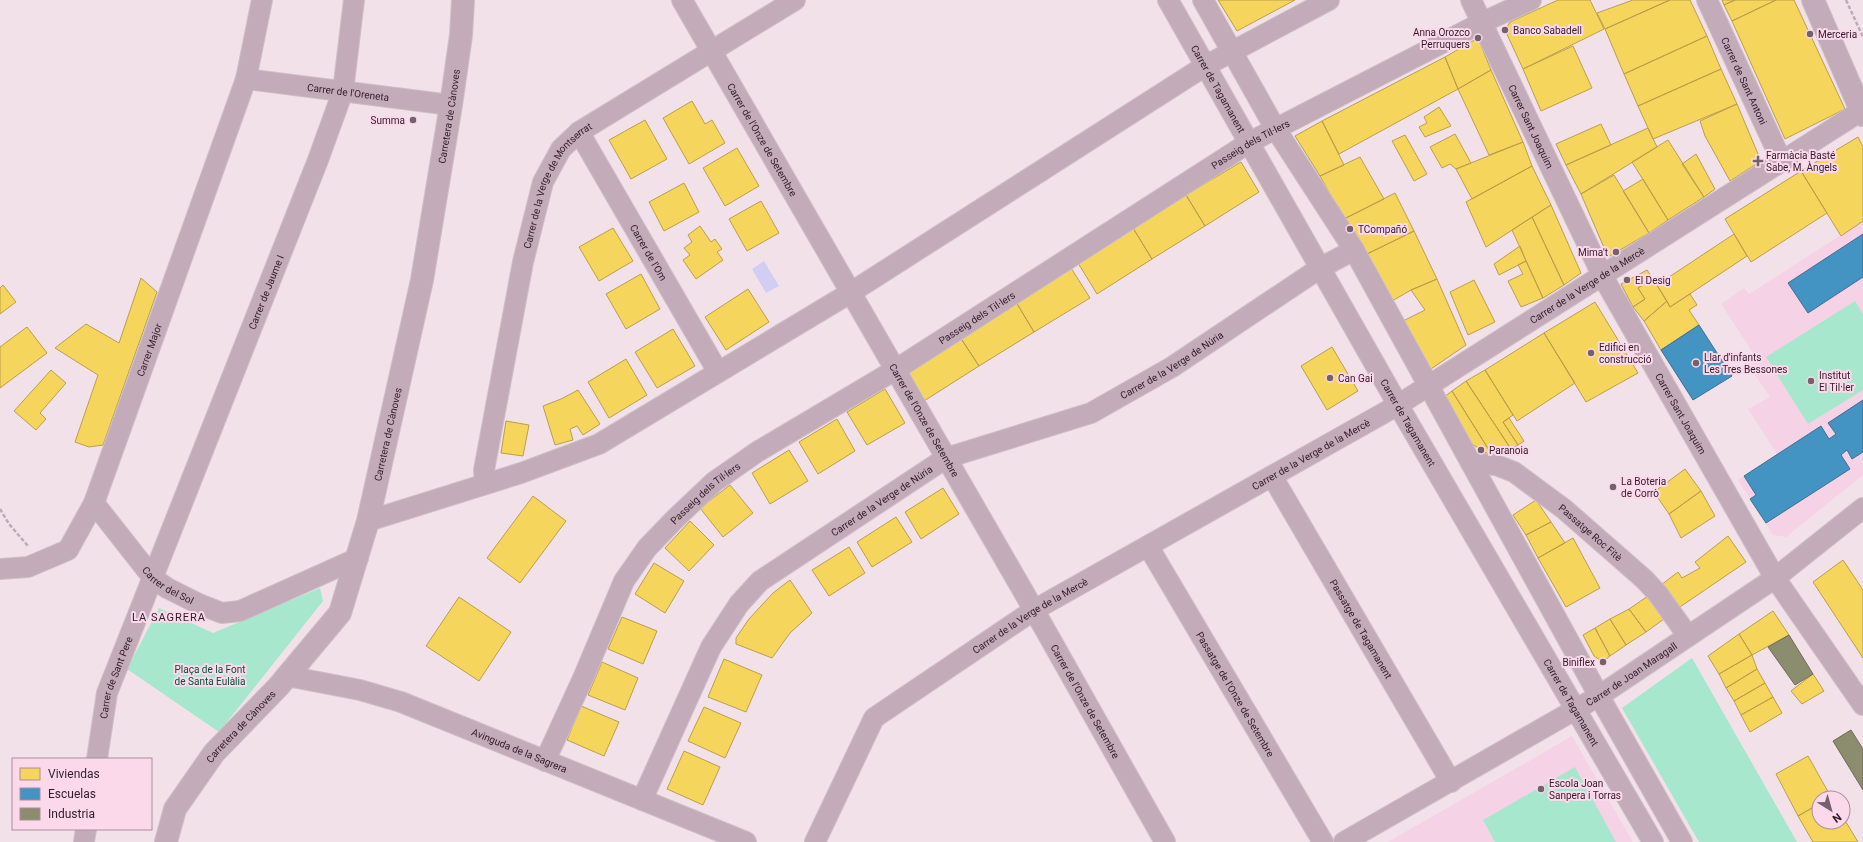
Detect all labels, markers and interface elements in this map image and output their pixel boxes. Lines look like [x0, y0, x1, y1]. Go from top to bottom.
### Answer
marker: Banco Sabadell [1500, 25, 1510, 35]
place label: Banco Sabadell [1513, 25, 1582, 36]
place label: Anna Orozco Perruquers [1413, 27, 1470, 50]
marker: Merceria [1805, 29, 1815, 39]
place label: Merceria [1818, 29, 1857, 40]
marker: Anna Orozco Perruquers [1473, 33, 1483, 43]
street label: Carrer de Sant Antoni [1719, 36, 1769, 126]
street label: Carrer de Tagamanent [1189, 43, 1247, 135]
street label: Carretera de Cànoves [436, 68, 462, 164]
street label: Carrer de l'Onze de Setembre [725, 81, 799, 198]
street label: Carrer de l'Oreneta [306, 82, 390, 103]
street label: Carrer Sant Joaquim [1506, 83, 1556, 171]
place label: Summa [371, 115, 405, 126]
marker: Summa [408, 115, 418, 125]
street label: Passeig dels Til·lers [1209, 118, 1291, 171]
street label: Carrer de la Verge de Montserrat [522, 121, 594, 250]
place label: Farmàcia Basté Sabe, M. Àngels [1766, 150, 1837, 173]
marker: Farmàcia Basté Sabe, M. Àngels [1753, 156, 1763, 166]
street label: Carrer de l'Om [628, 222, 669, 283]
marker: TCompañó [1345, 224, 1355, 234]
place label: TCompañó [1358, 224, 1407, 235]
street label: Carrer de la Verge de la Mercè [1528, 245, 1647, 326]
place label: Mima't [1578, 247, 1608, 258]
marker: Mima't [1611, 247, 1621, 257]
street label: Carrer de Jaume I [247, 253, 286, 331]
marker: El Desig [1622, 275, 1632, 285]
place label: El Desig [1635, 275, 1671, 286]
street label: Passeig dels Til·lers [937, 289, 1017, 346]
street label: Carrer Major [135, 321, 164, 378]
street label: Carrer de la Verge de Núria [1118, 329, 1225, 401]
place label: Edifici en construcció [1599, 342, 1652, 365]
marker: Edifici en construcció [1586, 348, 1596, 358]
place label: Llar d'infants Les Tres Bessones [1704, 352, 1788, 375]
marker: Llar d'infants Les Tres Bessones [1691, 358, 1701, 368]
street label: Carrer de l'Onze de Setembre [887, 362, 961, 479]
place label: Institut El Til·ler [1819, 370, 1855, 393]
street label: Carrer Sant Joaquim [1653, 371, 1708, 456]
marker: Can Gai [1325, 373, 1335, 383]
place label: Can Gai [1338, 373, 1373, 384]
marker: Institut El Til·ler [1806, 376, 1816, 386]
street label: Carrer de Tagamanent [1378, 377, 1437, 468]
street label: Carretera de Cànoves [372, 387, 404, 482]
street label: Carrer de la Verge de la Mercè [1250, 417, 1372, 492]
marker: Paranoia [1476, 445, 1486, 455]
place label: Paranoia [1489, 445, 1528, 456]
street label: Passeig dels Til·lers [668, 461, 742, 526]
street label: Carrer de la Verge de Núria [829, 464, 935, 539]
place label: La Boteria de Corrò [1621, 476, 1666, 499]
marker: La Boteria de Corrò [1608, 482, 1618, 492]
street label: Passatge Roc Fitè [1557, 502, 1624, 563]
street label: Carrer del Sol [140, 564, 195, 606]
street label: Carrer de la Verge de la Mercè [971, 576, 1090, 656]
street label: Passatge de Tagamanent [1328, 577, 1394, 681]
district label: LA SAGRERA [132, 611, 206, 624]
street label: Passatge de l'Onze de Setembre [1194, 630, 1276, 759]
street label: Carrer de Sant Pere [98, 635, 135, 719]
street label: Carrer de Joan Maragall [1584, 640, 1679, 708]
street label: Carrer de l'Onze de Setembre [1049, 643, 1122, 760]
street label: Carrer de Tagamanent [1541, 657, 1601, 748]
place label: Biniflex [1562, 657, 1595, 668]
marker: Biniflex [1598, 657, 1608, 667]
park label: Plaça de la Font de Santa Eulàlia [174, 664, 246, 687]
street label: Carretera de Cànoves [204, 688, 278, 765]
street label: Avinguda de la Sagrera [470, 726, 569, 775]
legend [12, 758, 152, 830]
text: Viviendas [48, 767, 100, 781]
place label: Escola Joan Sanpera i Torras [1549, 778, 1621, 801]
marker: Escola Joan Sanpera i Torras [1536, 784, 1546, 794]
text: Escuelas [48, 787, 96, 801]
north arrow [1811, 790, 1851, 830]
text: Industria [48, 807, 95, 821]
text: N [1830, 810, 1844, 825]

